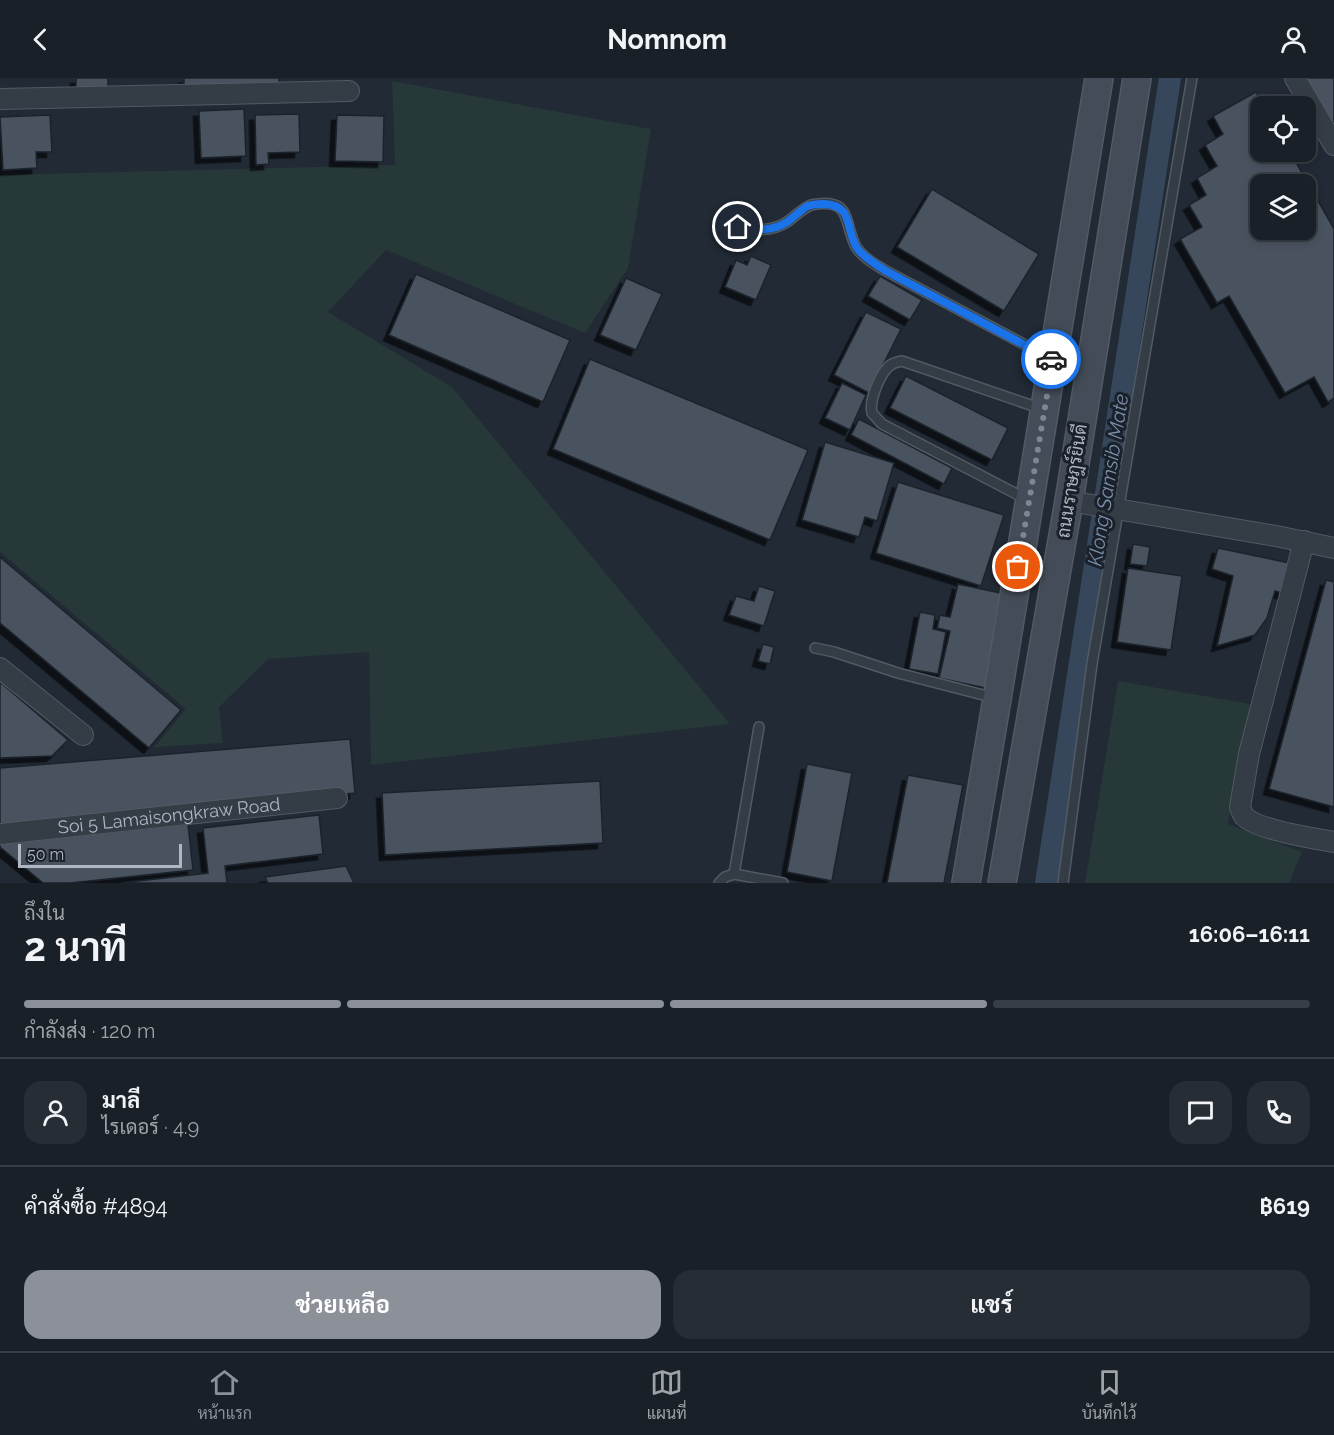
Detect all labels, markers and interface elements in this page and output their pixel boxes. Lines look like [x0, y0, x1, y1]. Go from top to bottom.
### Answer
icon: back [24, 23, 57, 56]
icon: person [1277, 23, 1310, 56]
text: Nomnom [607, 24, 727, 55]
map controls [1250, 96, 1316, 240]
button: locate [1250, 96, 1316, 162]
button: layers [1250, 174, 1316, 240]
pin [712, 201, 763, 252]
icon: home [721, 210, 754, 243]
courier [1021, 329, 1081, 389]
icon: car [1035, 343, 1068, 376]
water label: Klong Samsib Mate [1083, 392, 1134, 568]
street label: ถนนราษฎร์ยินดี [1050, 422, 1093, 540]
pin [992, 541, 1043, 592]
icon: bag [1001, 550, 1034, 583]
street label: Soi 5 Lamaisongkraw Road [57, 793, 281, 838]
scale bar [18, 841, 182, 868]
text: 50 m [27, 845, 64, 864]
text: ถึงใน [24, 901, 65, 925]
text: 16:06–16:11 [1189, 921, 1310, 947]
text: 2 นาที [24, 924, 127, 970]
text: กำลังส่ง · 120 m [24, 1019, 155, 1043]
button: person [24, 1081, 87, 1144]
button: chat [1169, 1081, 1232, 1144]
button: phone [1247, 1081, 1310, 1144]
text: มาลี [102, 1087, 140, 1113]
text: ไรเดอร์ · 4.9 [102, 1115, 199, 1139]
text: คำสั่งซื้อ #4894 [24, 1193, 167, 1219]
text: ฿619 [1260, 1193, 1310, 1219]
button: ช่วยเหลือ [24, 1270, 661, 1339]
button: แชร์ [673, 1270, 1310, 1339]
tab: หน้าแรก [198, 1366, 252, 1423]
tab: แผนที่ [647, 1366, 687, 1423]
tab: บันทึกไว้ [1082, 1366, 1136, 1423]

